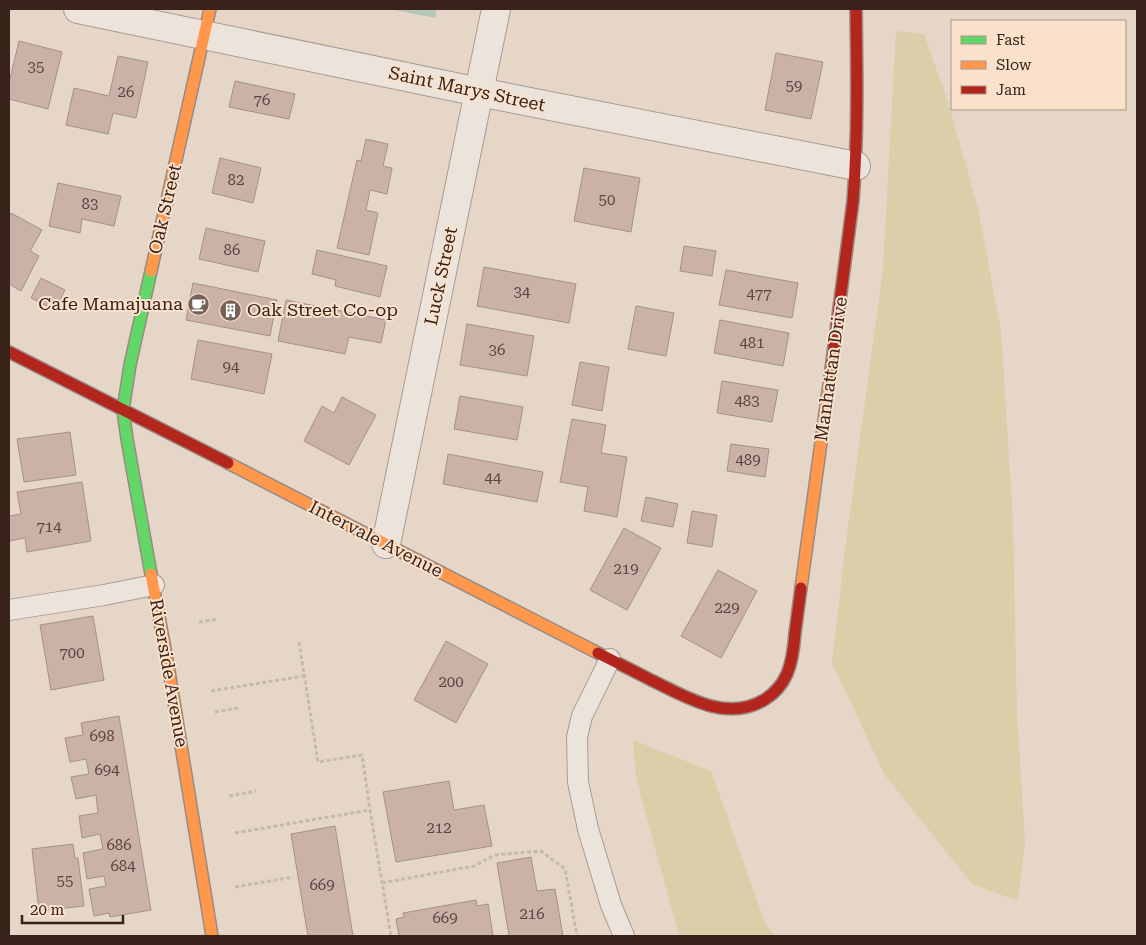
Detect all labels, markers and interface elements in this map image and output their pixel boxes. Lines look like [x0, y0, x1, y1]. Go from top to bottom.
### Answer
legend [951, 20, 1126, 110]
text: Fast [996, 31, 1026, 49]
text: Slow [996, 56, 1032, 74]
house number: 35 [28, 58, 44, 76]
street label: Saint Marys Street [387, 62, 547, 115]
house number: 59 [786, 77, 802, 95]
text: Jam [996, 81, 1026, 99]
house number: 26 [118, 83, 134, 101]
house number: 76 [254, 91, 270, 109]
street label: Oak Street [144, 162, 185, 256]
house number: 82 [228, 171, 244, 189]
house number: 50 [599, 191, 615, 209]
house number: 83 [82, 195, 98, 213]
street label: Luck Street [420, 225, 461, 327]
house number: 86 [224, 241, 240, 259]
house number: 34 [514, 283, 531, 301]
house number: 477 [746, 285, 772, 303]
cafe icon: Cafe Mamajuana [187, 292, 211, 316]
place label: Cafe Mamajuana [38, 293, 183, 314]
street label: Manhattan Drive [810, 295, 851, 443]
building icon: Oak Street Co-op [219, 298, 243, 322]
place label: Oak Street Co-op [247, 299, 398, 320]
house number: 481 [739, 334, 765, 352]
house number: 36 [489, 341, 505, 359]
house number: 94 [223, 358, 240, 376]
house number: 483 [734, 392, 760, 410]
house number: 489 [735, 451, 761, 469]
house number: 44 [485, 469, 502, 487]
street label: Intervale Avenue [306, 496, 447, 581]
house number: 714 [36, 518, 62, 536]
house number: 219 [613, 560, 639, 578]
street label: Riverside Avenue [146, 597, 193, 749]
house number: 229 [714, 599, 740, 617]
house number: 700 [59, 644, 85, 662]
house number: 200 [438, 673, 464, 691]
house number: 698 [89, 727, 115, 745]
house number: 694 [94, 761, 120, 779]
house number: 212 [426, 819, 452, 837]
house number: 686 [106, 836, 132, 854]
house number: 684 [110, 857, 136, 875]
house number: 55 [57, 872, 73, 890]
house number: 669 [309, 876, 335, 894]
scale bar [22, 892, 124, 924]
text: 20 m [30, 901, 65, 919]
house number: 216 [519, 905, 545, 923]
house number: 669 [432, 909, 458, 927]

